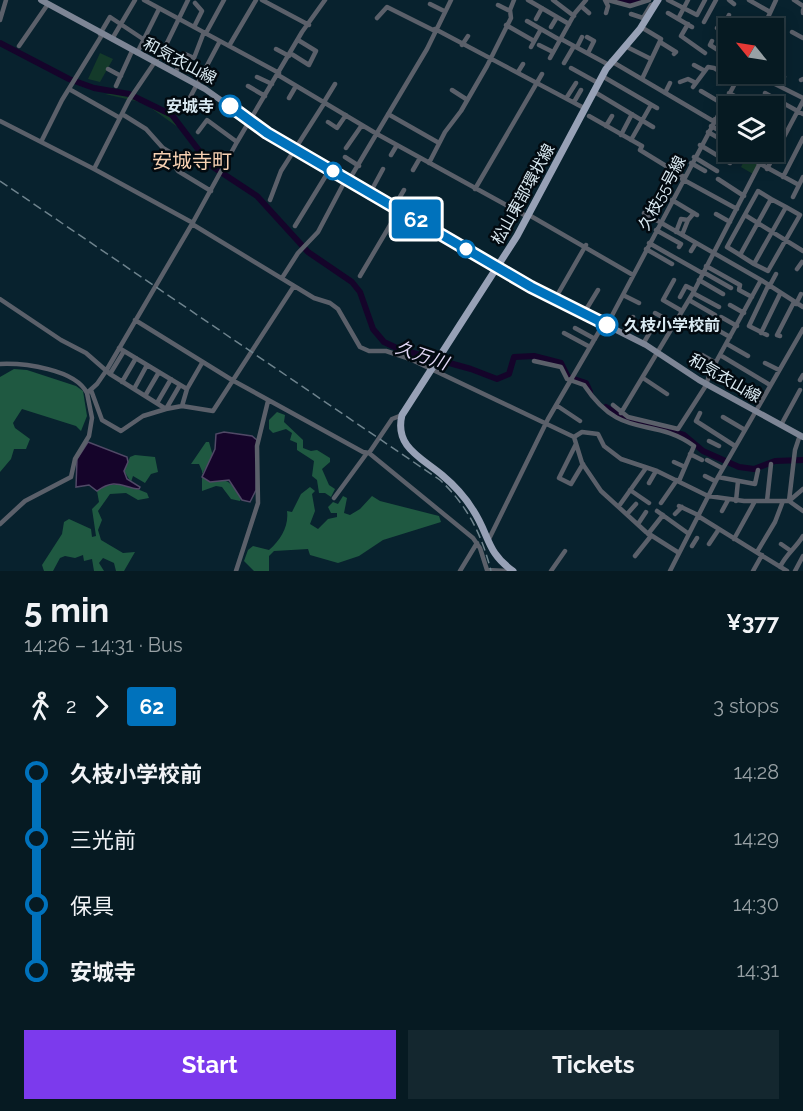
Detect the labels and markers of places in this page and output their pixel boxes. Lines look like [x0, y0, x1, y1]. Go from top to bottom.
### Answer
marker: 安城寺 [219, 95, 241, 117]
place label: 安城寺 [166, 97, 214, 116]
unlabelled marker [324, 162, 342, 180]
unlabelled marker [457, 240, 475, 258]
marker: 久枝小学校前 [596, 314, 618, 336]
place label: 久枝小学校前 [624, 316, 720, 335]

